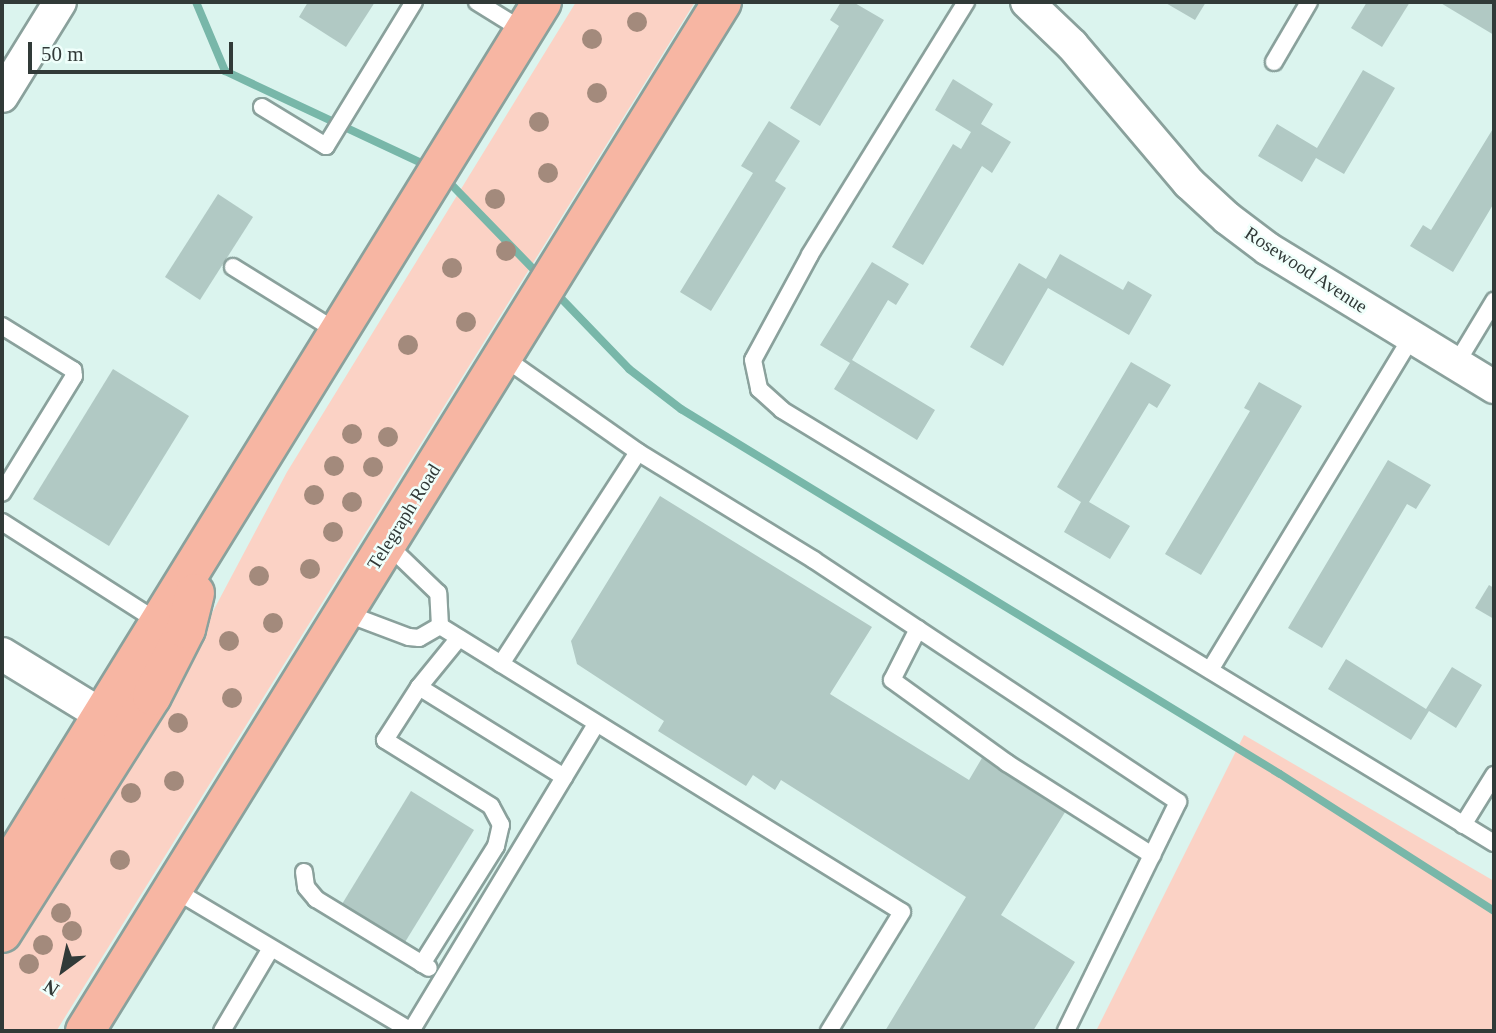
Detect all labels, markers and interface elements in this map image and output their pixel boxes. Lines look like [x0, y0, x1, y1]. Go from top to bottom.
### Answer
scale bar [32, 28, 236, 72]
text: 50 m [41, 42, 84, 66]
street label: Rosewood Avenue [1240, 222, 1372, 318]
street label: Telegraph Road [362, 460, 446, 574]
north arrow [28, 935, 98, 1005]
text: N [40, 975, 63, 1001]

